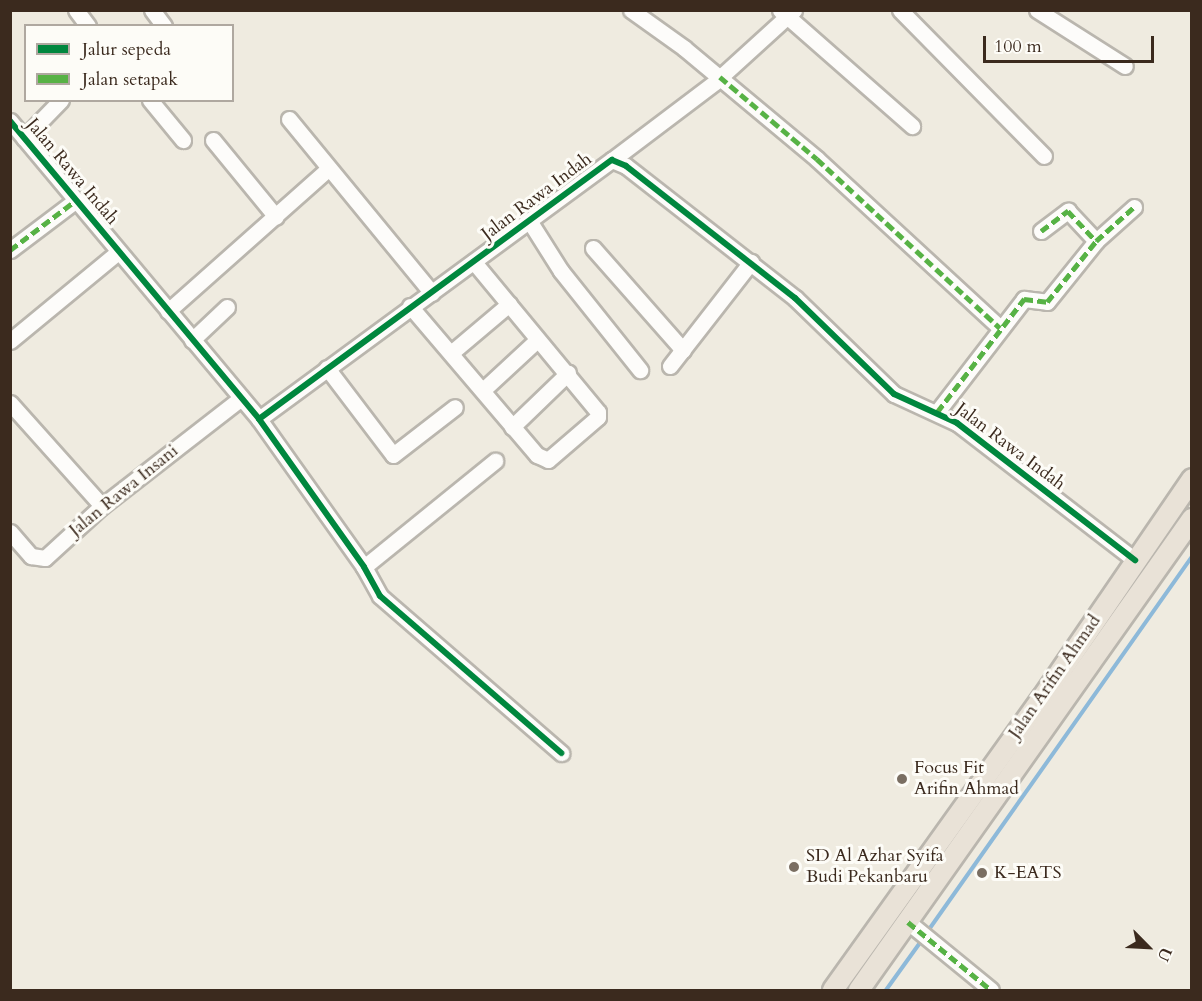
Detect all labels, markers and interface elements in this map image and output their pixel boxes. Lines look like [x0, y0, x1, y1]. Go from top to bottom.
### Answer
legend [24, 24, 234, 102]
scale bar [986, 24, 1157, 62]
text: 100 m [994, 34, 1042, 59]
text: Jalur sepeda [82, 37, 171, 62]
text: Jalan setapak [82, 67, 178, 92]
street label: Jalan Rawa Indah [21, 114, 123, 230]
street label: Jalan Rawa Indah [478, 149, 596, 245]
street label: Jalan Rawa Indah [951, 399, 1069, 495]
street label: Jalan Rawa Insani [65, 440, 183, 542]
street label: Jalan Arifin Ahmad [1004, 611, 1106, 743]
place label: Focus Fit Arifin Ahmad [914, 758, 1019, 800]
marker: Focus Fit Arifin Ahmad [895, 772, 909, 786]
place label: SD Al Azhar Syifa Budi Pekanbaru [806, 846, 943, 888]
marker: SD Al Azhar Syifa Budi Pekanbaru [787, 860, 801, 874]
place label: K-EATS [994, 862, 1062, 884]
marker: K-EATS [975, 866, 989, 880]
north arrow [1118, 917, 1178, 977]
text: U [1152, 944, 1177, 965]

